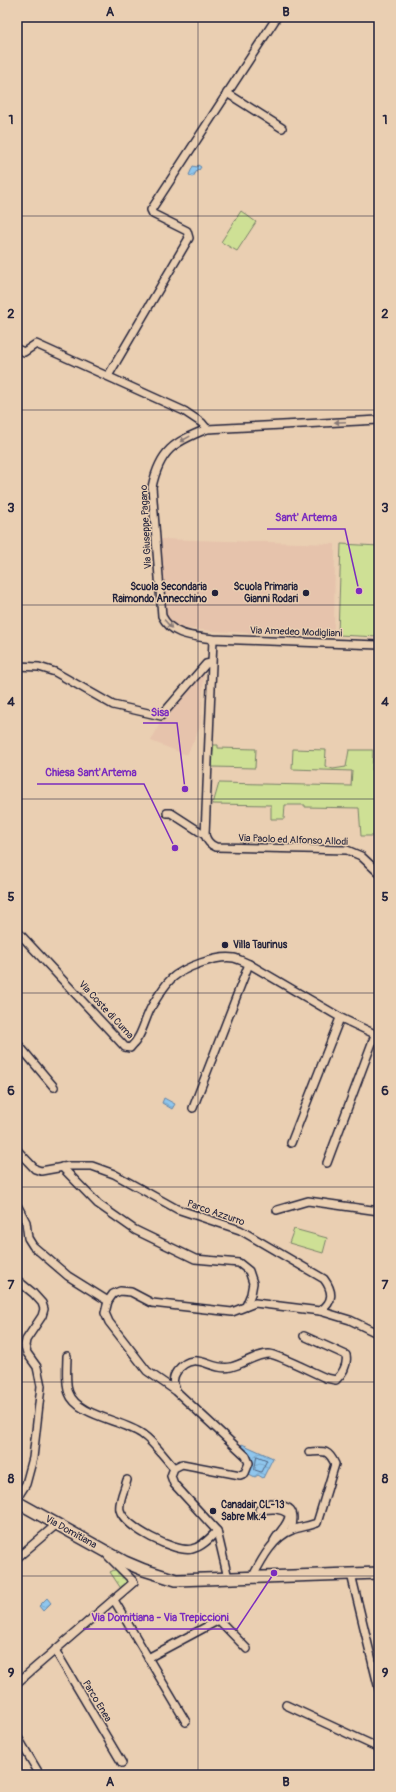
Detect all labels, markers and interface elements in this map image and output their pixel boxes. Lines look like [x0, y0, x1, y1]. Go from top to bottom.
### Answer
text: A [106, 4, 115, 20]
text: B [282, 4, 290, 20]
text: 1 [8, 112, 14, 128]
text: 1 [382, 112, 388, 128]
text: 2 [7, 306, 15, 322]
text: 2 [381, 306, 389, 322]
one-way arrow [333, 419, 346, 425]
one-way arrow [179, 436, 190, 443]
street label: Via Giuseppe Pagano [138, 484, 154, 569]
text: 3 [7, 500, 15, 516]
text: 3 [381, 500, 389, 516]
callout: Sant' Artema [267, 506, 345, 529]
text: Sant' Artema [275, 511, 337, 524]
place label: Scuola Secondaria Raimondo Annecchino [112, 581, 208, 605]
place label: Scuola Primaria Gianni Rodari [234, 581, 298, 605]
marker: Scuola Secondaria Raimondo Annecchino [210, 588, 220, 598]
marker: Scuola Primaria Gianni Rodari [301, 588, 311, 598]
one-way arrow [164, 619, 173, 629]
street label: Via Amedeo Modigliani [250, 624, 343, 640]
text: 4 [7, 694, 15, 710]
text: 4 [381, 694, 389, 710]
callout: Sisa [143, 700, 177, 723]
text: Sisa [151, 706, 169, 719]
callout: Chiesa Sant'Artema [37, 761, 144, 784]
text: Chiesa Sant'Artema [45, 766, 137, 779]
street label: Via Paolo ed Alfonso Allodi [238, 832, 348, 848]
text: 5 [7, 889, 15, 905]
text: 5 [381, 889, 389, 905]
place label: Villa Taurinus [233, 939, 288, 951]
marker: Villa Taurinus [220, 940, 230, 950]
street label: Via Coste di Cuma [76, 978, 136, 1042]
text: 6 [7, 1083, 15, 1099]
text: 6 [381, 1083, 389, 1099]
street label: Parco Azzurro [186, 1198, 247, 1229]
text: 7 [8, 1277, 15, 1293]
text: 7 [382, 1277, 389, 1293]
text: 8 [8, 1471, 15, 1487]
text: 8 [382, 1471, 389, 1487]
place label: Canadair CL-13 Sabre Mk.4 [221, 1499, 285, 1523]
marker: Canadair CL-13 Sabre Mk.4 [208, 1506, 218, 1516]
street label: Via Domitiana [43, 1513, 99, 1551]
callout: Via Domitiana - Via Trepiccioni [83, 1606, 237, 1629]
text: Via Domitiana - Via Trepiccioni [91, 1611, 229, 1624]
text: 9 [8, 1665, 15, 1681]
text: 9 [382, 1665, 389, 1681]
street label: Parco Enea [80, 1678, 114, 1724]
text: A [106, 1774, 115, 1790]
text: B [282, 1774, 290, 1790]

